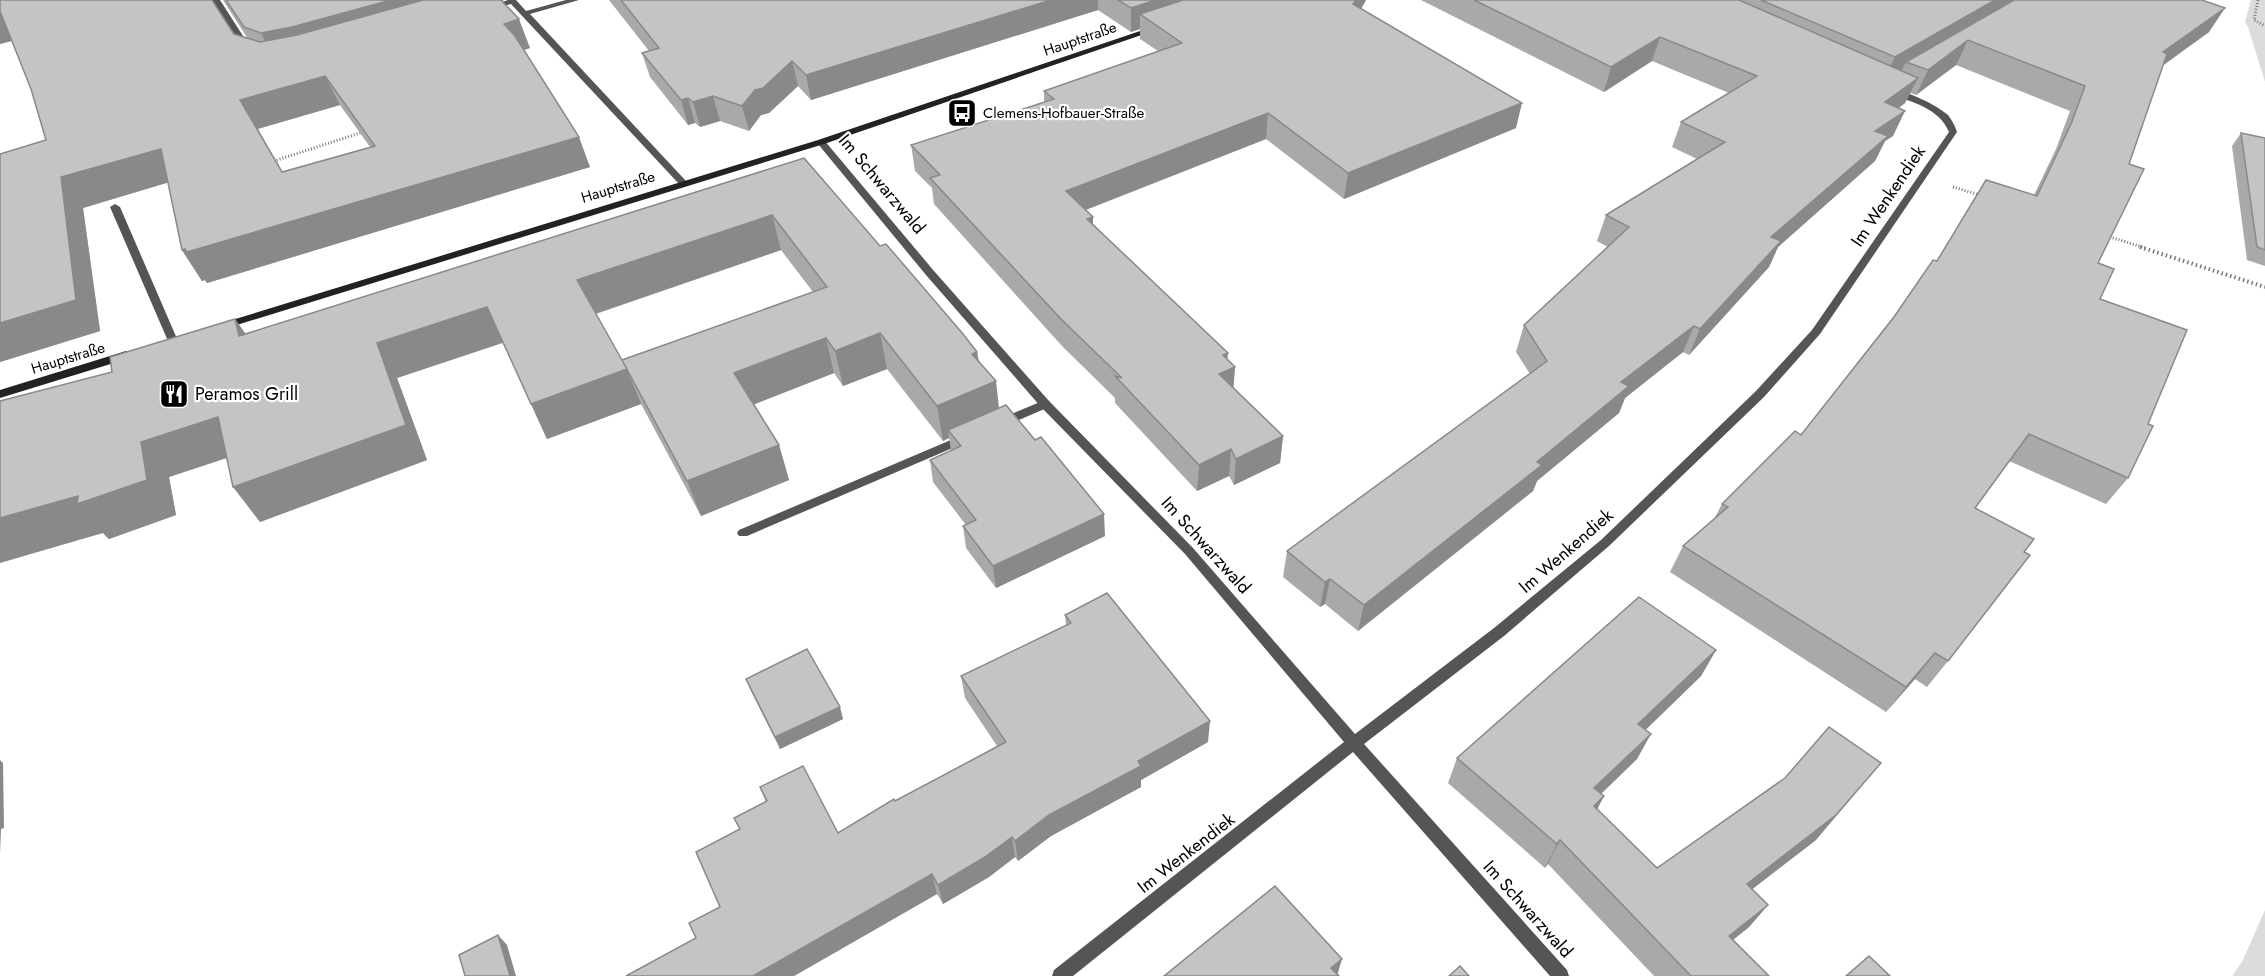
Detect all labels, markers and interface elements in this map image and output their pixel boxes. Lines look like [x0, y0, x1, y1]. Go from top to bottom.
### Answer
street label: Hauptstraße [1040, 16, 1120, 62]
bus stop icon: Clemens-Hofbauer-Straße [946, 97, 978, 129]
place label: Clemens-Hofbauer-Straße [983, 102, 1144, 124]
street label: Im Schwarzwald [832, 128, 932, 240]
street label: Im Wenkendiek [1844, 140, 1932, 252]
street label: Hauptstraße [578, 165, 658, 209]
street label: Hauptstraße [28, 336, 108, 380]
restaurant icon: Peramos Grill [158, 378, 190, 410]
place label: Peramos Grill [195, 381, 298, 407]
street label: Im Schwarzwald [1155, 491, 1257, 599]
street label: Im Wenkendiek [1513, 503, 1619, 599]
street label: Im Wenkendiek [1132, 807, 1240, 899]
street label: Im Schwarzwald [1477, 855, 1579, 963]

